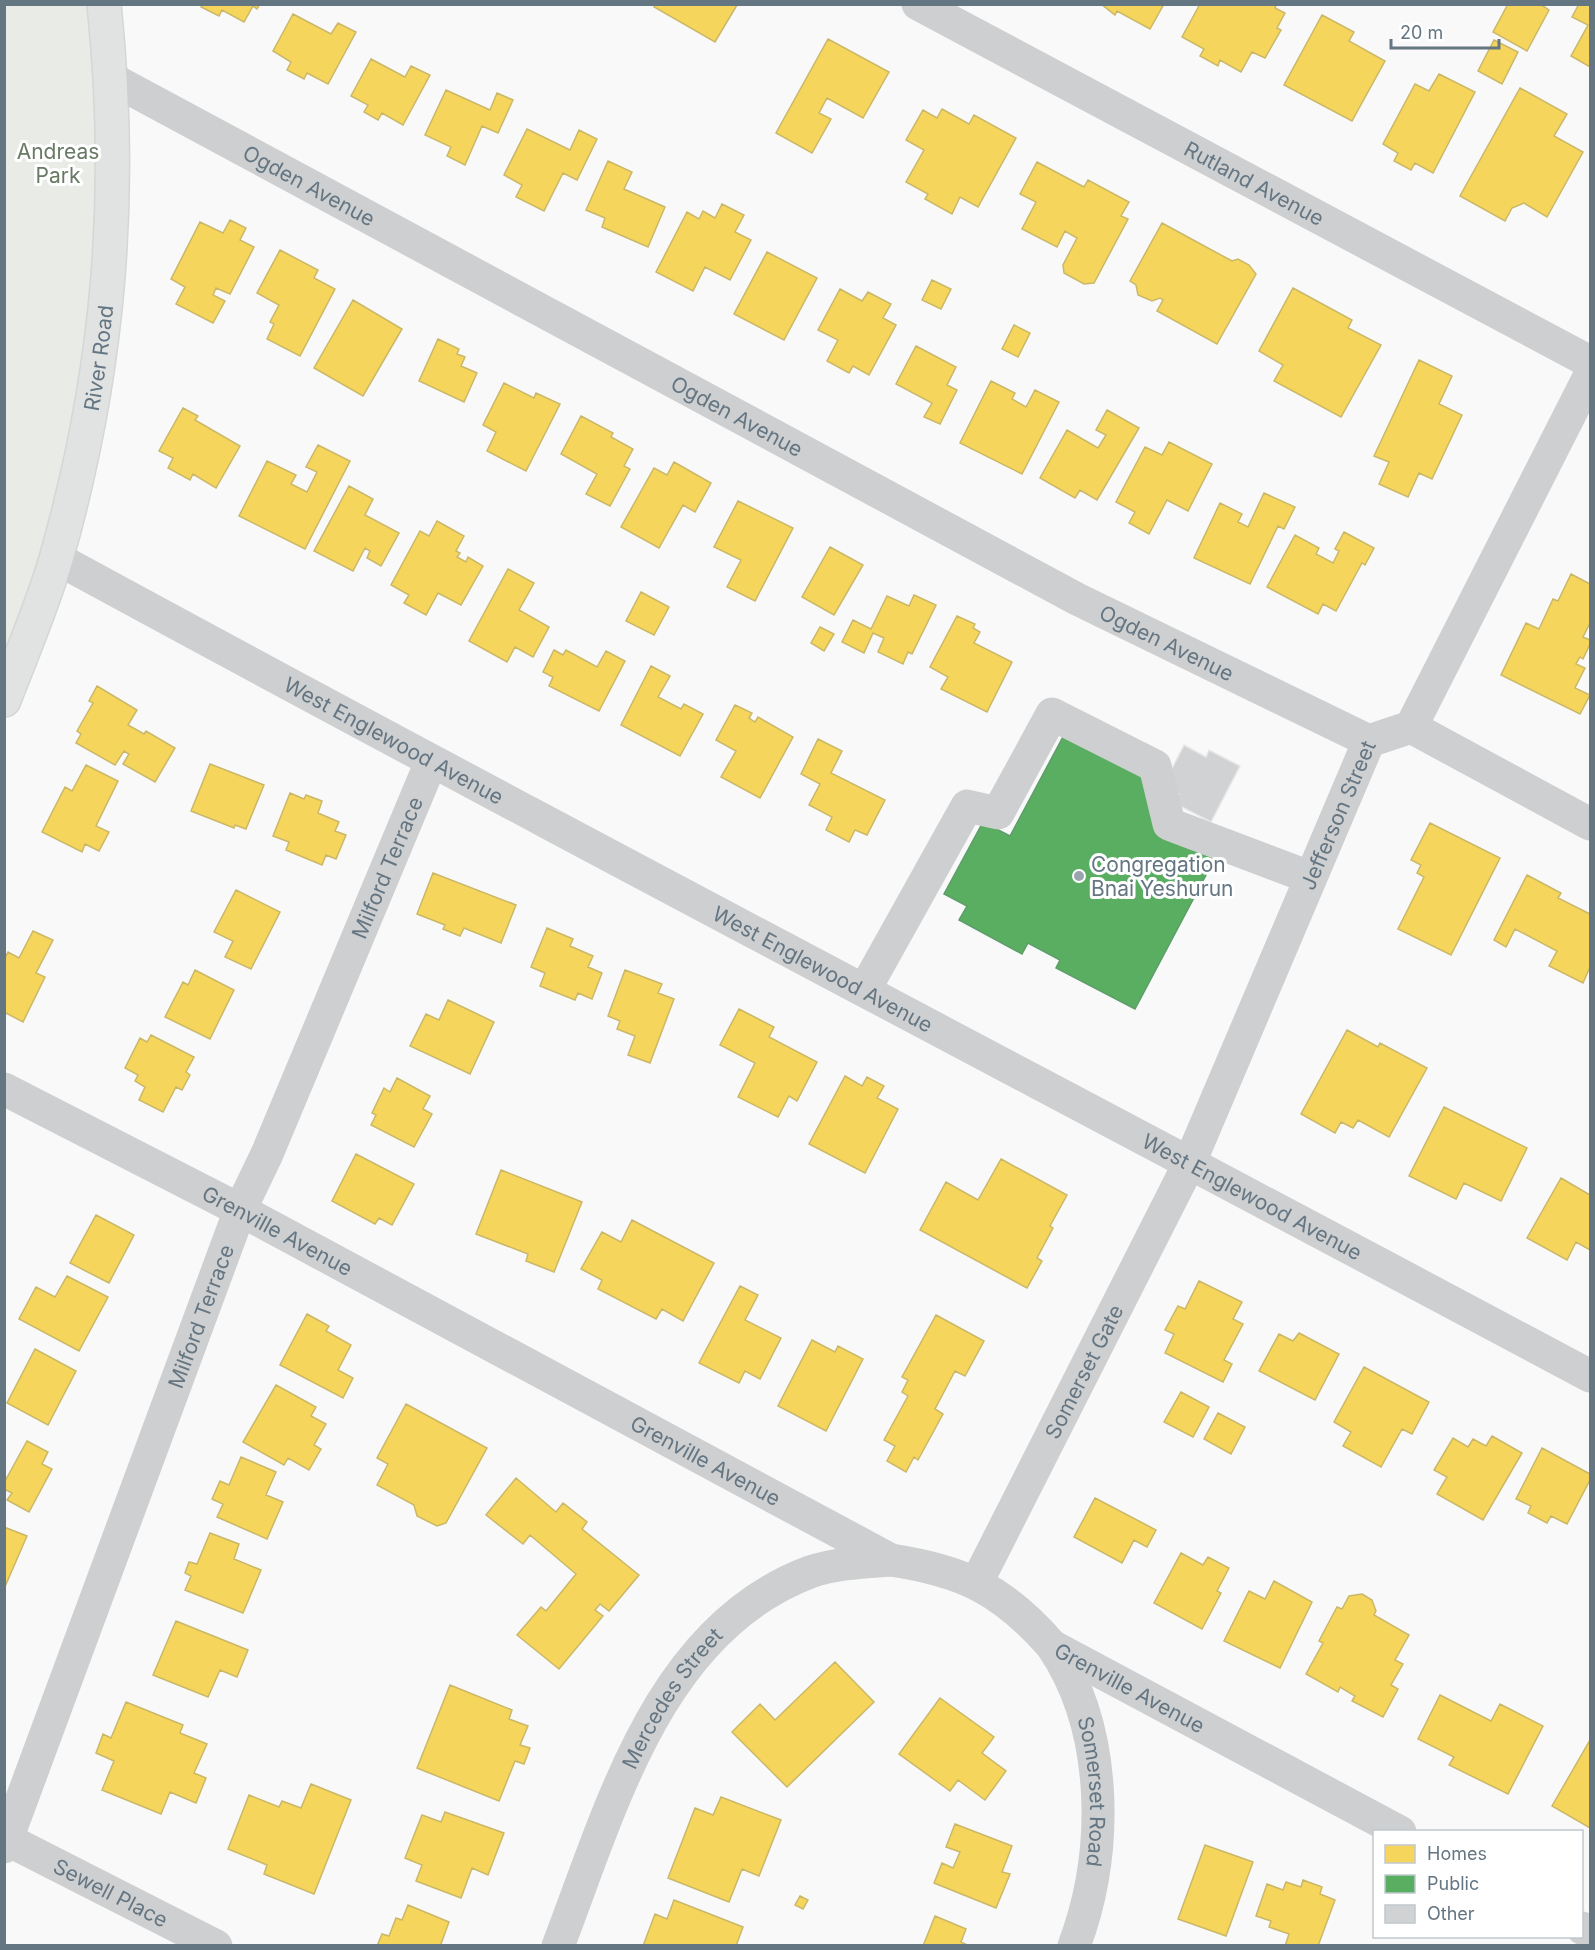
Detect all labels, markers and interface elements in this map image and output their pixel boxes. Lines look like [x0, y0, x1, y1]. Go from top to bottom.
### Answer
scale bar [1391, 12, 1499, 50]
text: 20 m [1400, 22, 1443, 43]
street label: Rutland Avenue [1180, 136, 1328, 231]
park label: Andreas Park [17, 139, 99, 188]
street label: Ogden Avenue [239, 140, 379, 231]
street label: River Road [78, 304, 118, 413]
street label: Ogden Avenue [667, 370, 807, 461]
street label: Ogden Avenue [1096, 599, 1238, 686]
street label: West Englewood Avenue [280, 671, 508, 809]
street label: Jefferson Street [1295, 736, 1380, 893]
street label: Milford Terrace [346, 793, 428, 942]
place label: Congregation Bnai Yeshurun [1091, 852, 1233, 901]
marker: Congregation Bnai Yeshurun [1072, 869, 1086, 883]
street label: West Englewood Avenue [709, 900, 937, 1037]
street label: West Englewood Avenue [1138, 1128, 1367, 1265]
street label: Grenville Avenue [198, 1180, 357, 1281]
street label: Milford Terrace [163, 1241, 239, 1392]
street label: Somerset Gate [1039, 1300, 1128, 1443]
street label: Grenville Avenue [626, 1410, 785, 1511]
street label: Mercedes Street [616, 1622, 727, 1773]
street label: Grenville Avenue [1050, 1637, 1209, 1738]
street label: Somerset Road [1073, 1713, 1111, 1868]
legend [1373, 1830, 1583, 1938]
text: Homes [1427, 1843, 1487, 1864]
street label: Sewell Place [50, 1853, 172, 1932]
text: Public [1427, 1873, 1479, 1894]
text: Other [1427, 1903, 1475, 1924]

